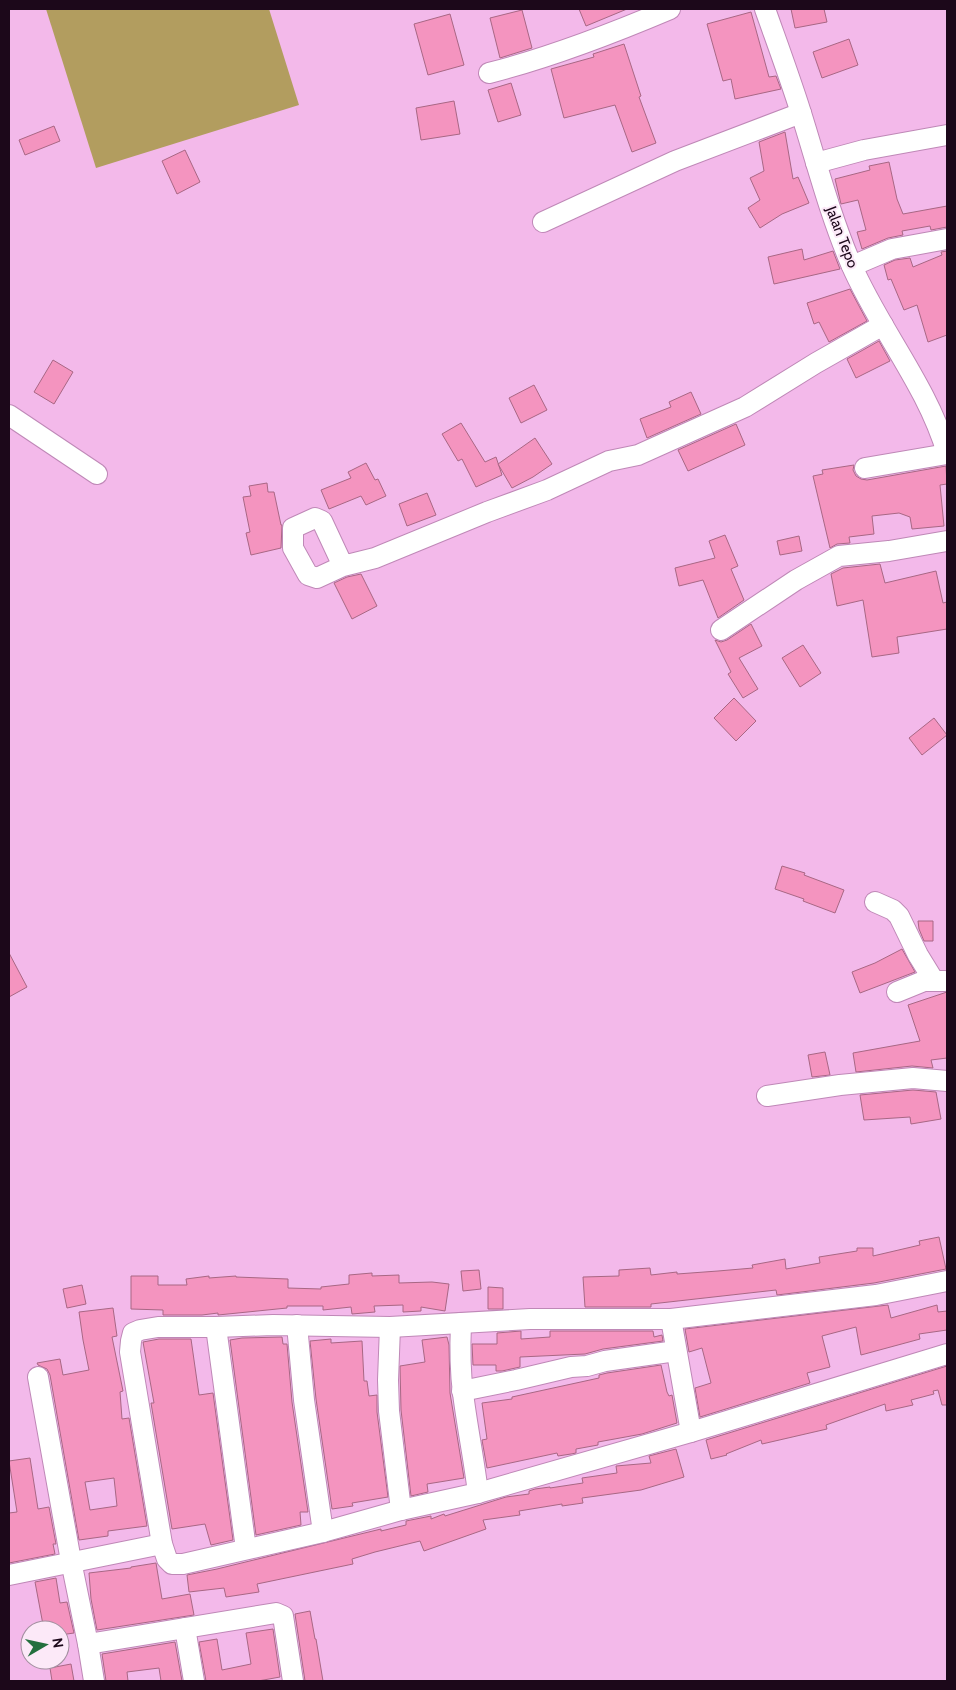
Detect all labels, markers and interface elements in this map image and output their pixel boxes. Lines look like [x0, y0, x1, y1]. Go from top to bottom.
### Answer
street label: Jalan Tepo [822, 203, 862, 270]
north arrow [20, 1620, 70, 1670]
text: N [48, 1637, 68, 1649]

